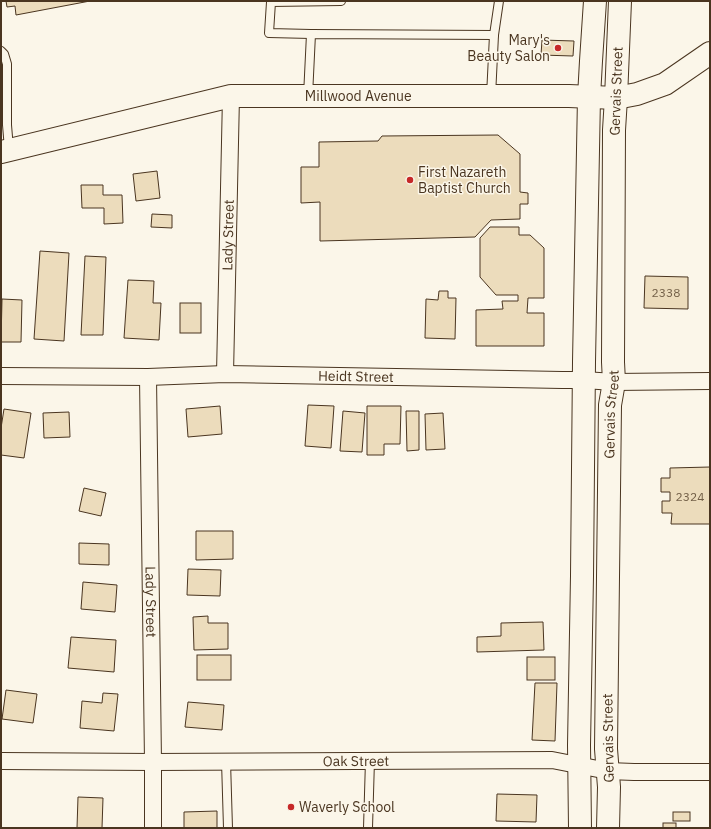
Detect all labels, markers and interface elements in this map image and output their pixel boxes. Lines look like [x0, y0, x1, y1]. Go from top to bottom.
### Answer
place label: Mary's Beauty Salon [467, 31, 550, 65]
marker: Mary's Beauty Salon [553, 43, 563, 53]
street label: Gervais Street [605, 46, 627, 136]
street label: Millwood Avenue [305, 87, 412, 105]
place label: First Nazareth Baptist Church [418, 163, 511, 197]
marker: First Nazareth Baptist Church [405, 175, 415, 185]
street label: Lady Street [218, 199, 238, 271]
house number: 2338 [652, 285, 680, 300]
street label: Heidt Street [318, 367, 394, 386]
street label: Gervais Street [600, 369, 623, 459]
house number: 2324 [676, 489, 704, 504]
street label: Lady Street [141, 566, 160, 638]
street label: Gervais Street [598, 693, 618, 783]
street label: Oak Street [323, 752, 389, 770]
place label: Waverly School [299, 798, 395, 816]
marker: Waverly School [286, 802, 296, 812]

